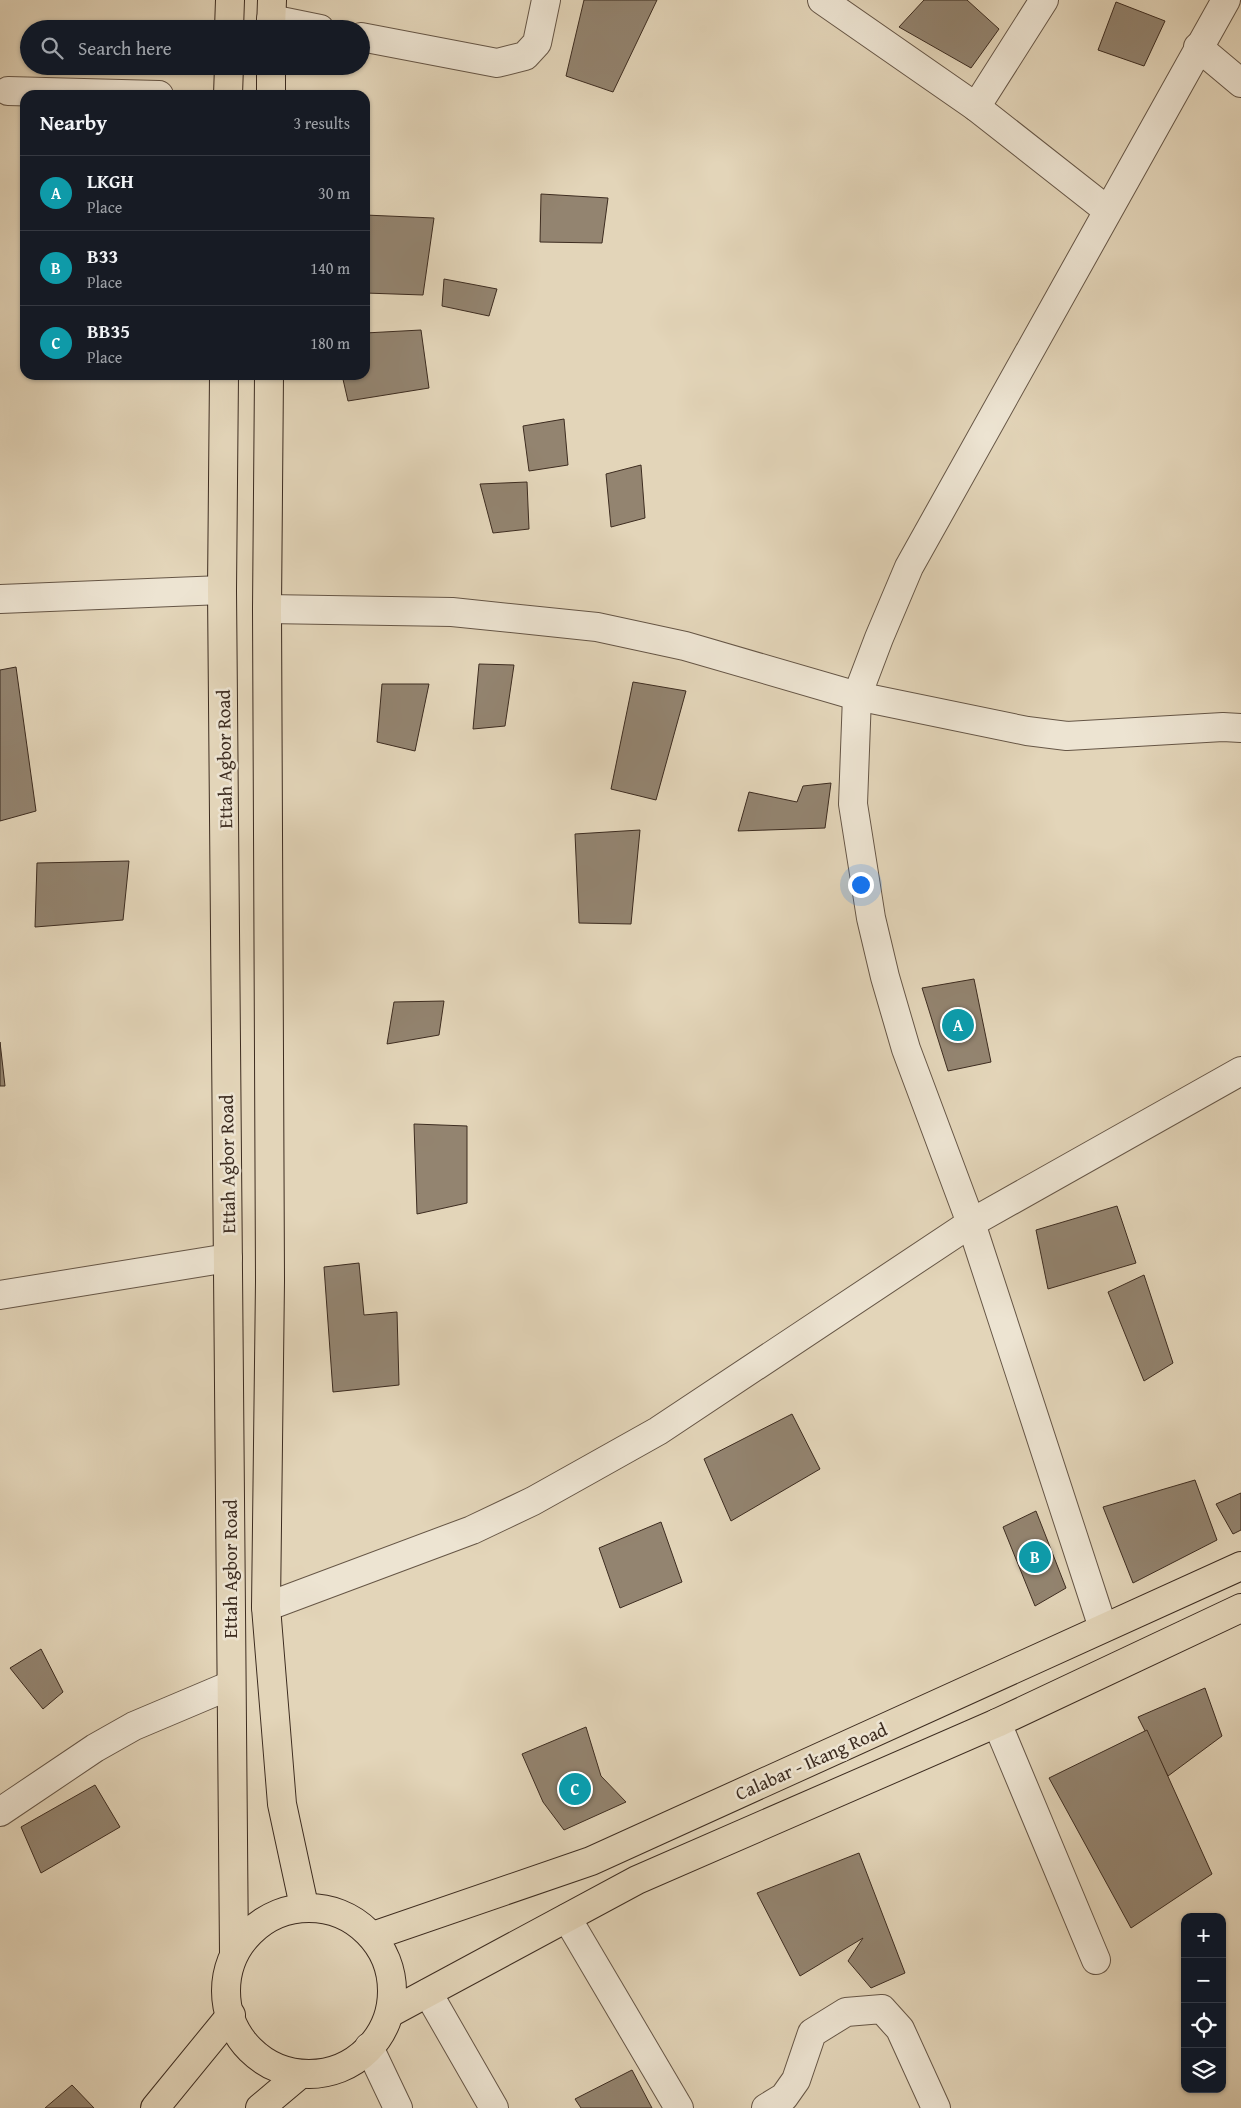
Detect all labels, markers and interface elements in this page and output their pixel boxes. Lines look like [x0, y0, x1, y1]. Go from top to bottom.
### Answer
search box [20, 20, 370, 75]
icon: search [38, 34, 66, 62]
text: Search here [78, 34, 172, 62]
text: Nearby [40, 107, 107, 138]
text: 3 results [293, 111, 350, 135]
text: LKGH [87, 167, 134, 195]
text: A [51, 181, 61, 205]
text: 30 m [318, 181, 350, 205]
text: Place [87, 195, 122, 219]
text: B33 [87, 242, 118, 270]
text: B [51, 256, 61, 280]
text: 140 m [310, 256, 350, 280]
text: Place [87, 270, 122, 294]
text: BB35 [87, 317, 130, 345]
text: C [51, 331, 61, 355]
text: 180 m [310, 331, 350, 355]
text: Place [87, 345, 122, 369]
street label: Ettah Agbor Road [209, 688, 239, 829]
your location [848, 872, 874, 898]
pin: A [942, 1006, 974, 1044]
street label: Ettah Agbor Road [212, 1093, 242, 1234]
street label: Ettah Agbor Road [216, 1499, 244, 1639]
pin: B [1019, 1538, 1051, 1576]
street label: Calabar - Ikang Road [731, 1715, 892, 1807]
pin: C [559, 1770, 591, 1808]
map controls [1181, 1913, 1226, 2093]
button: + [1181, 1913, 1226, 1958]
button: − [1181, 1958, 1226, 2003]
button: locate [1181, 2003, 1226, 2048]
button: layers [1181, 2048, 1226, 2093]

